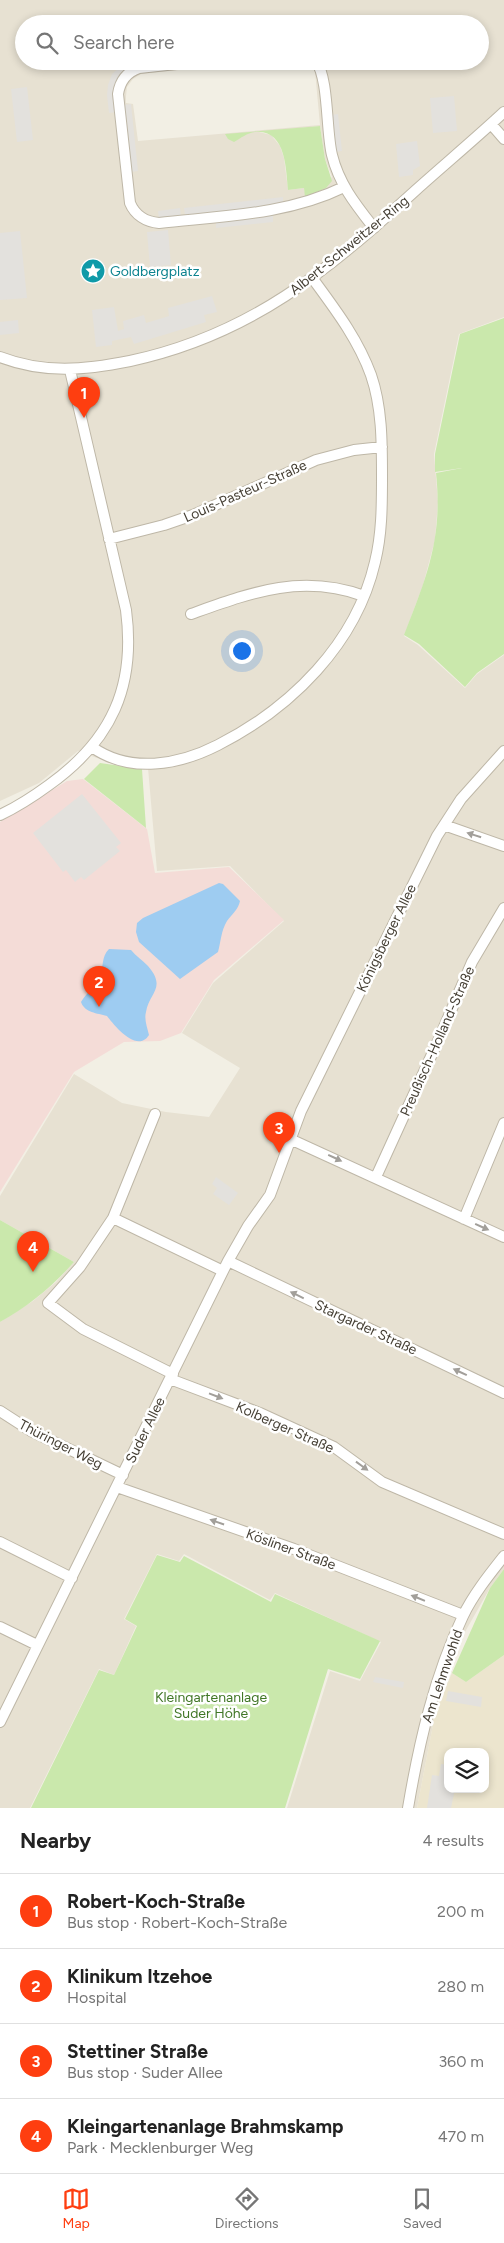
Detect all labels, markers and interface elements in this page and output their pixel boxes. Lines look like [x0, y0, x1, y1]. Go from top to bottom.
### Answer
search box [15, 15, 489, 70]
icon: search [33, 29, 61, 57]
text: Search here [73, 31, 175, 54]
street label: Albert-Schweitzer-Ring [286, 192, 412, 299]
place icon: Goldbergplatz [80, 258, 106, 284]
place label: Goldbergplatz [110, 263, 200, 280]
pin: 1 [68, 377, 100, 418]
street label: Louis-Pasteur-Straße [181, 456, 310, 526]
your location [229, 638, 255, 664]
one-way arrow [466, 831, 481, 839]
street label: Königsberger Allee [353, 881, 420, 995]
street label: Preußisch-Holland-Straße [397, 963, 478, 1119]
pin: 2 [83, 966, 115, 1007]
pin: 3 [263, 1112, 295, 1153]
one-way arrow [328, 1154, 342, 1162]
one-way arrow [475, 1223, 489, 1231]
pin: 4 [17, 1231, 49, 1272]
one-way arrow [290, 1290, 304, 1298]
street label: Stargarder Straße [312, 1296, 420, 1359]
one-way arrow [453, 1367, 467, 1375]
one-way arrow [209, 1393, 223, 1401]
street label: Suder Allee [122, 1394, 169, 1466]
street label: Kolberger Straße [233, 1398, 337, 1457]
street label: Thüringer Weg [16, 1416, 106, 1473]
one-way arrow [355, 1461, 368, 1472]
one-way arrow [209, 1518, 224, 1525]
street label: Kösliner Straße [244, 1525, 338, 1574]
one-way arrow [411, 1593, 425, 1601]
street label: Am Lehmwohld [419, 1627, 466, 1725]
park label: Kleingartenanlage Suder Höhe [155, 1689, 267, 1722]
map controls [444, 1748, 489, 1793]
button: layers [444, 1748, 489, 1793]
text: Nearby [20, 1828, 91, 1853]
text: 4 results [423, 1831, 484, 1850]
text: Robert-Koch-Straße [67, 1890, 245, 1913]
text: 1 [33, 1902, 39, 1921]
text: 200 m [437, 1902, 484, 1921]
text: Bus stop · Robert-Koch-Straße [67, 1913, 287, 1932]
text: Klinikum Itzehoe [67, 1965, 212, 1988]
text: 2 [31, 1977, 41, 1996]
text: 280 m [437, 1977, 484, 1996]
text: Hospital [67, 1988, 127, 2007]
text: Stettiner Straße [67, 2040, 208, 2063]
text: 3 [32, 2052, 40, 2071]
text: 360 m [438, 2052, 484, 2071]
text: Bus stop · Suder Allee [67, 2063, 223, 2082]
text: Kleingartenanlage Brahmskamp [67, 2115, 343, 2138]
text: 4 [31, 2127, 41, 2146]
text: 470 m [438, 2127, 484, 2146]
text: Park · Mecklenburger Weg [67, 2138, 253, 2157]
tab: Map [62, 2185, 90, 2232]
tab: Directions [215, 2185, 279, 2232]
tab: Saved [403, 2185, 442, 2232]

